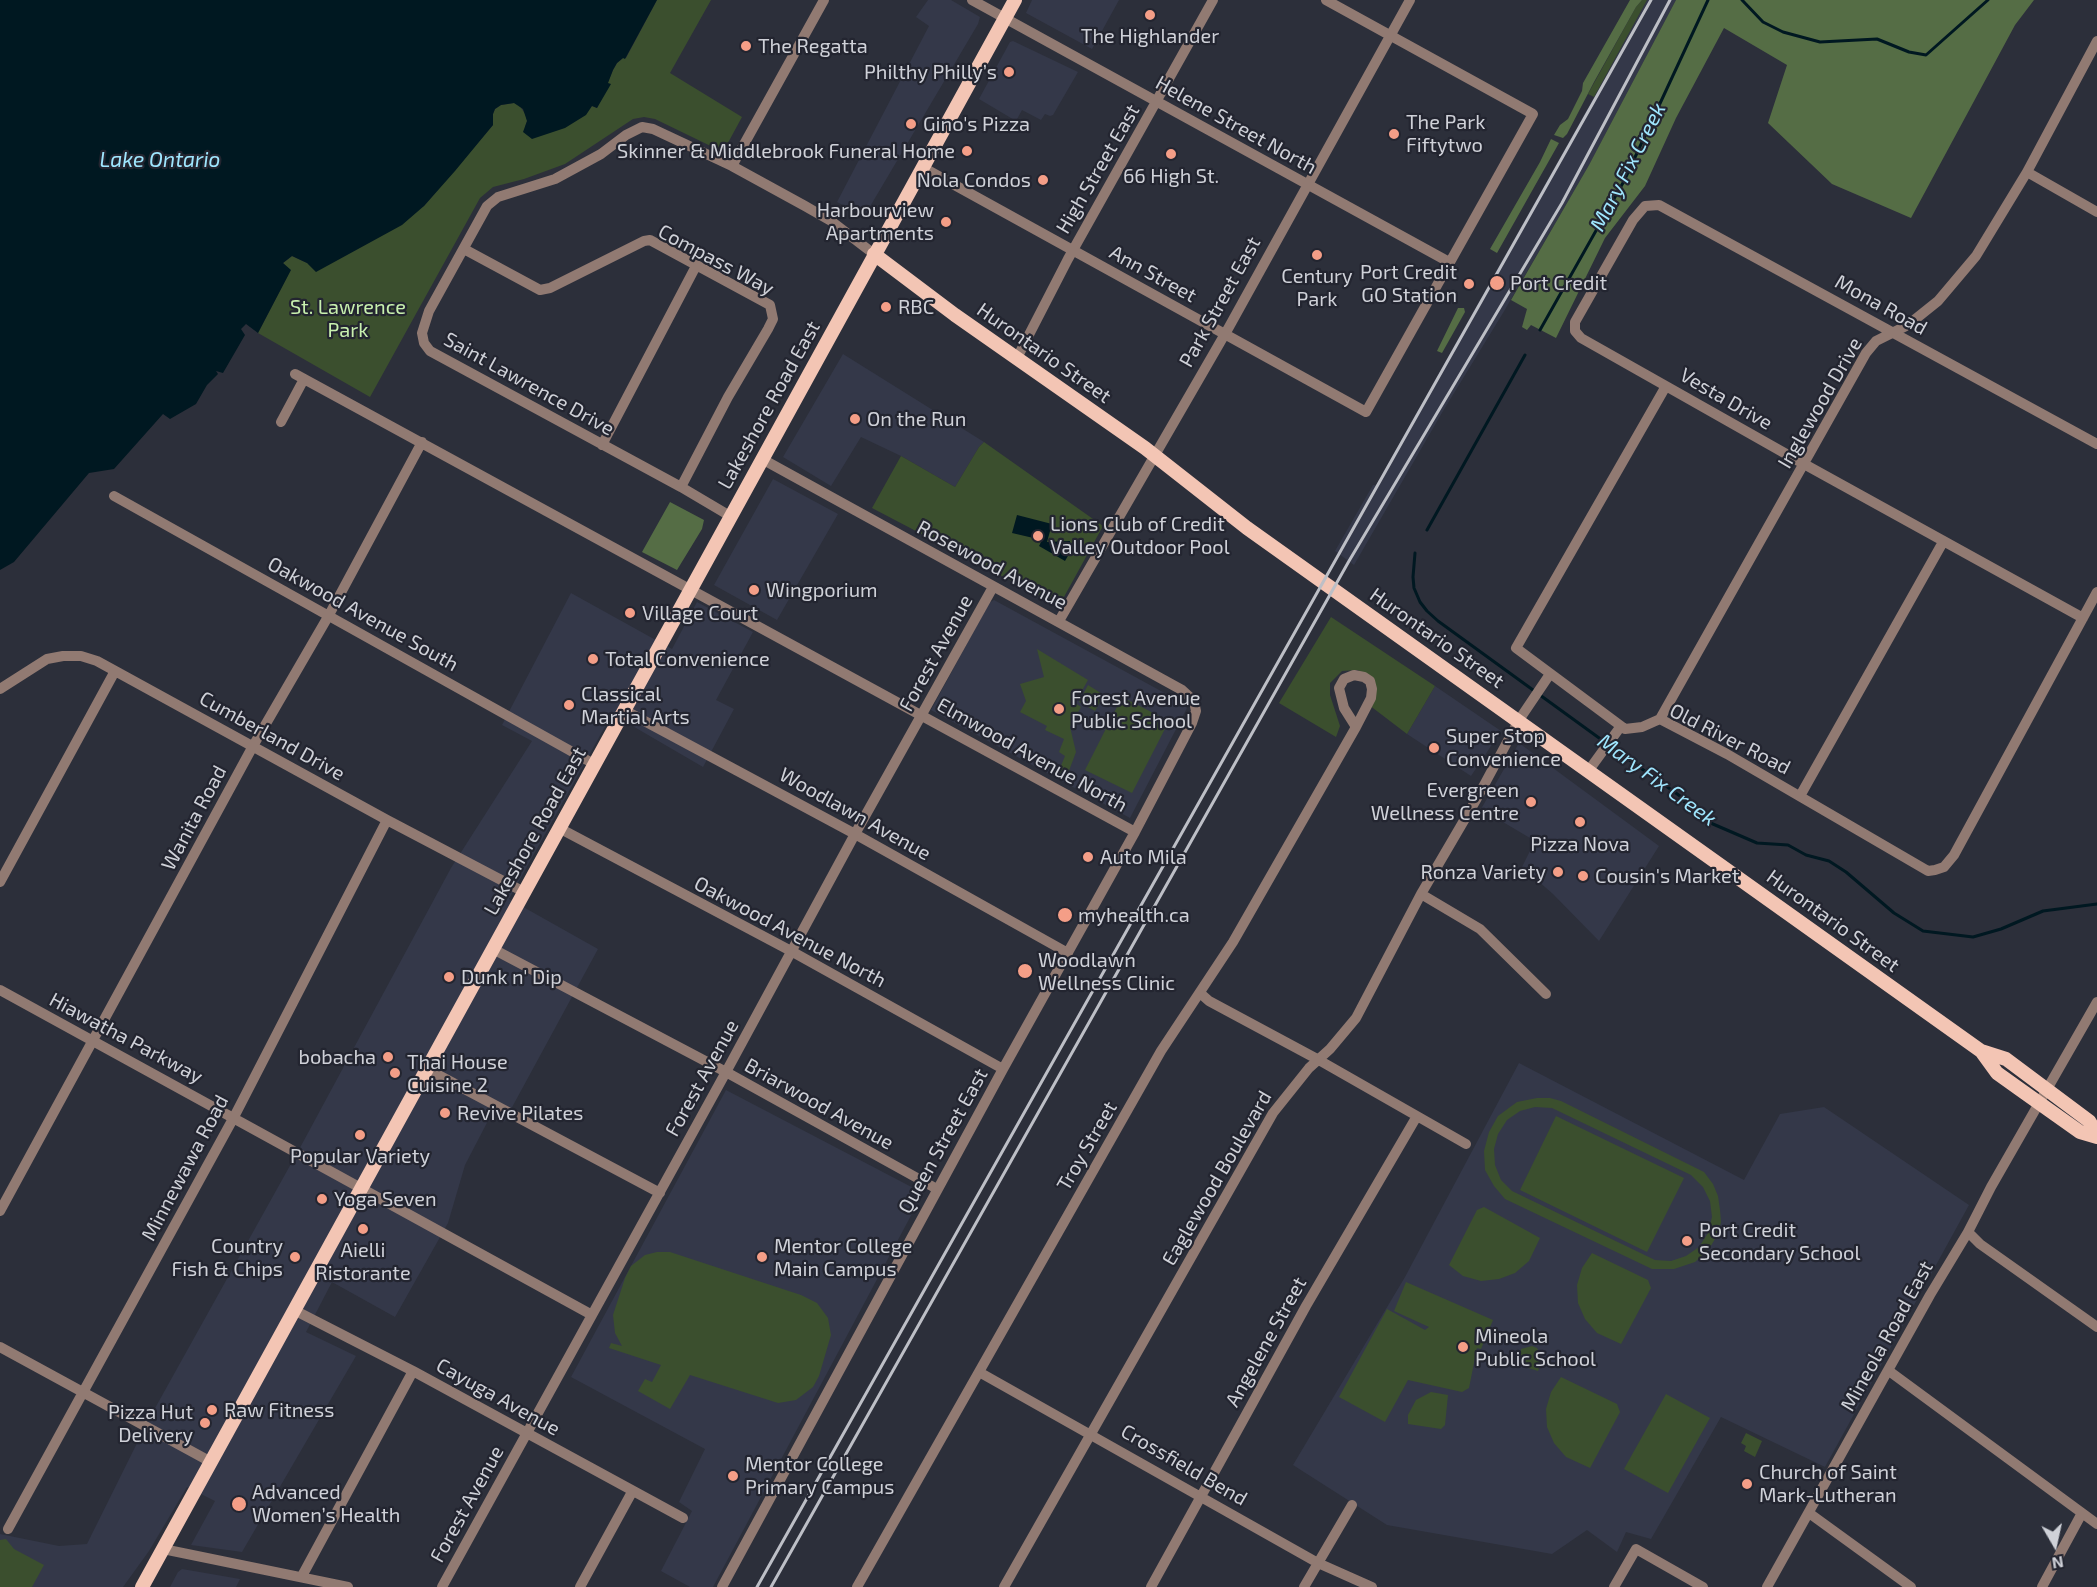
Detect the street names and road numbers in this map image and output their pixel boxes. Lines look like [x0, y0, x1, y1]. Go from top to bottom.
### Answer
street label: Helene Street North [1151, 71, 1321, 179]
street label: High Street East [1051, 100, 1145, 238]
street label: Compass Way [654, 219, 778, 301]
street label: Park Street East [1174, 233, 1266, 371]
street label: Ann Street [1105, 240, 1201, 308]
street label: Mona Road [1831, 270, 1931, 340]
street label: Hurontario Street [972, 298, 1116, 408]
street label: Lakeshore Road East [713, 317, 825, 493]
street label: Saint Lawrence Drive [440, 327, 618, 441]
street label: Inglewood Drive [1773, 333, 1867, 473]
street label: Vesta Drive [1675, 363, 1777, 435]
street label: Rosewood Avenue [913, 515, 1071, 615]
street label: Oakwood Avenue South [263, 552, 463, 676]
street label: Hurontario Street [1365, 583, 1509, 693]
street label: Forest Avenue [894, 591, 978, 715]
street label: Cumberland Drive [195, 686, 349, 786]
street label: Elmwood Avenue North [933, 693, 1131, 817]
street label: Old River Road [1666, 698, 1794, 780]
street label: Lakeshore Road East [479, 743, 591, 919]
street label: Wanita Road [156, 761, 232, 875]
street label: Woodlawn Avenue [775, 762, 935, 866]
street label: Hurontario Street [1762, 865, 1904, 977]
street label: Oakwood Avenue North [690, 871, 890, 993]
street label: Hiawatha Parkway [45, 987, 207, 1089]
street label: Forest Avenue [660, 1016, 744, 1140]
street label: Briarwood Avenue [740, 1053, 898, 1155]
street label: Queen Street East [893, 1064, 993, 1218]
street label: Eaglewood Boulevard [1157, 1086, 1277, 1270]
street label: Minnewawa Road [136, 1091, 234, 1245]
street label: Troy Street [1052, 1097, 1122, 1195]
street label: Mineola Road East [1836, 1257, 1938, 1415]
street label: Angelene Street [1220, 1273, 1312, 1411]
street label: Cayuga Avenue [432, 1353, 564, 1441]
street label: Crossfield Bend [1117, 1419, 1251, 1511]
street label: Forest Avenue [425, 1442, 509, 1566]

